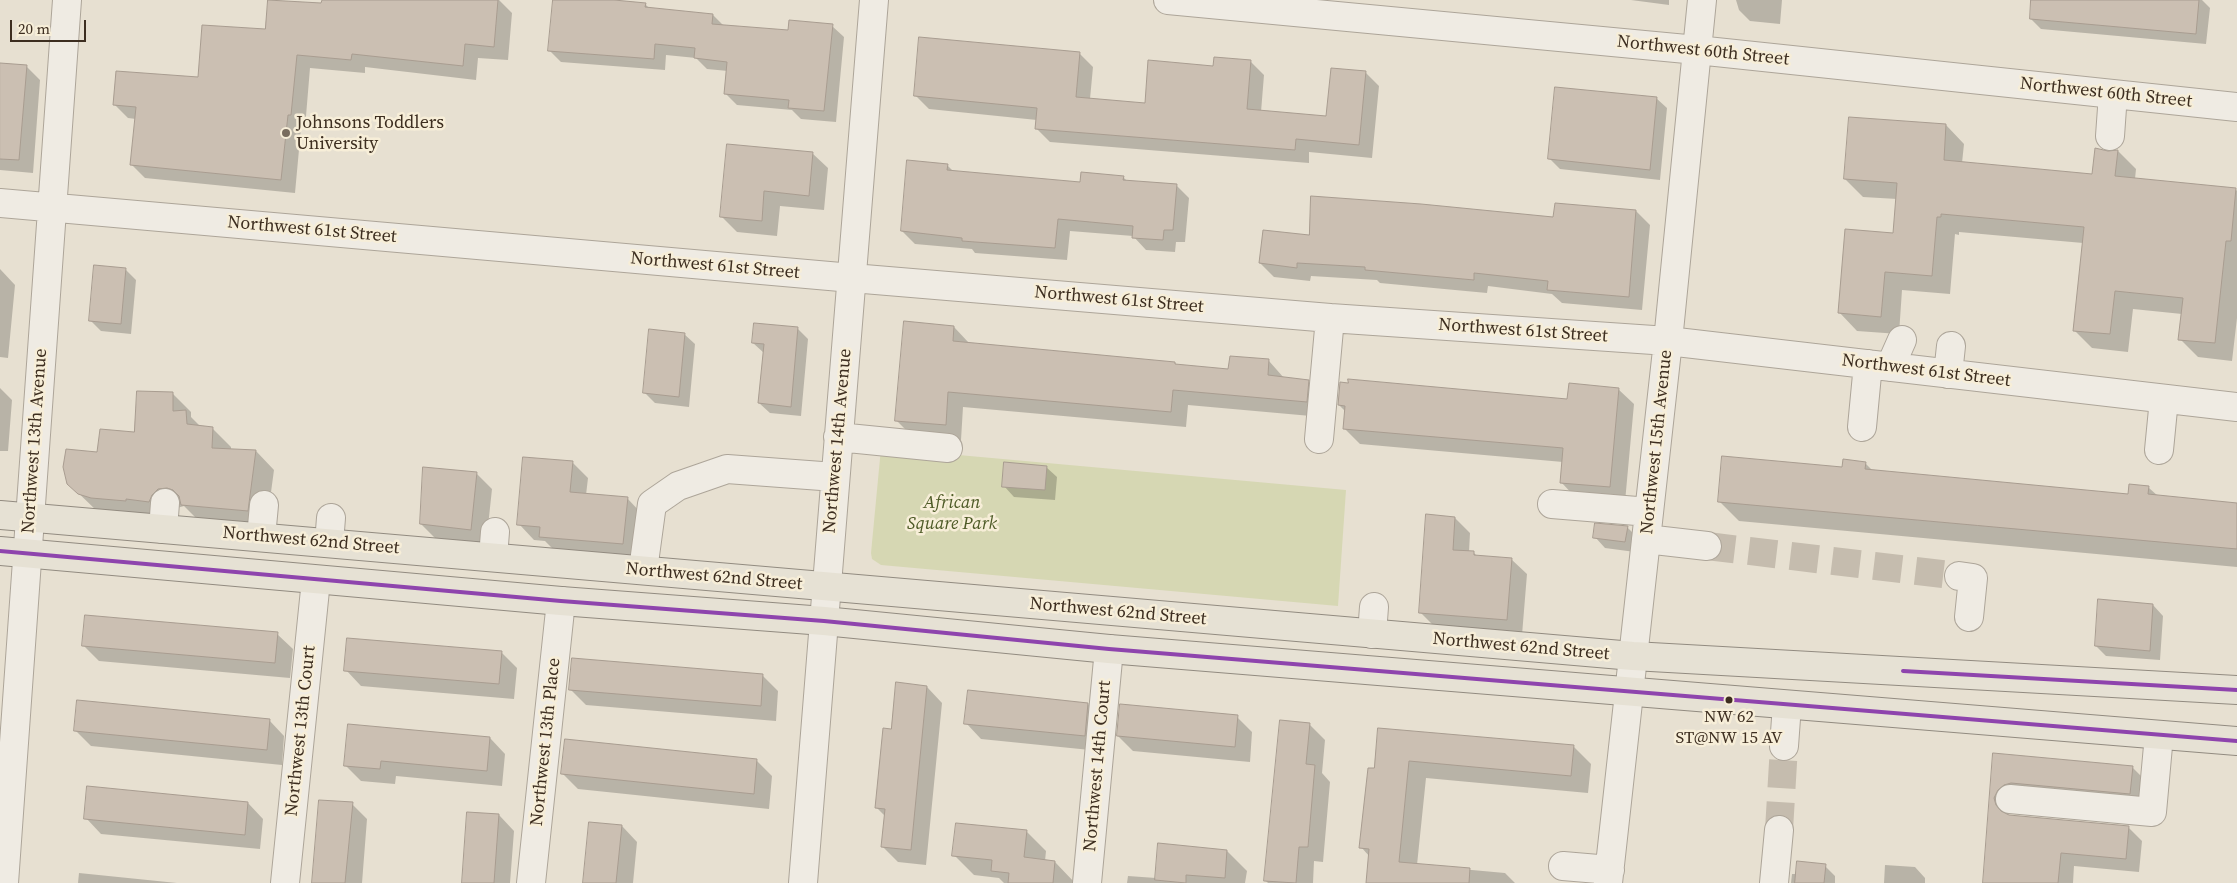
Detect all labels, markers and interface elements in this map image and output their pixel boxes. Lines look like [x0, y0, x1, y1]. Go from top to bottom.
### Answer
scale bar [12, 10, 89, 42]
text: 20 m [18, 18, 50, 39]
street label: Northwest 60th Street [1616, 31, 1790, 71]
street label: Northwest 60th Street [2019, 73, 2193, 113]
place label: Johnsons Toddlers University [296, 112, 444, 154]
marker: Johnsons Toddlers University [280, 127, 292, 139]
street label: Northwest 61st Street [226, 212, 398, 248]
street label: Northwest 61st Street [629, 248, 801, 284]
street label: Northwest 61st Street [1033, 282, 1205, 318]
street label: Northwest 61st Street [1438, 314, 1608, 348]
street label: Northwest 13th Avenue [18, 348, 52, 534]
street label: Northwest 14th Avenue [819, 348, 857, 534]
street label: Northwest 15th Avenue [1637, 349, 1677, 535]
street label: Northwest 61st Street [1840, 350, 2012, 392]
park label: African Square Park [907, 492, 997, 534]
street label: Northwest 62nd Street [222, 523, 400, 559]
street label: Northwest 62nd Street [625, 559, 803, 595]
street label: Northwest 62nd Street [1029, 594, 1207, 630]
street label: Northwest 62nd Street [1432, 629, 1610, 665]
street label: Northwest 13th Court [281, 645, 321, 817]
street label: Northwest 13th Place [526, 657, 566, 827]
street label: Northwest 14th Court [1080, 680, 1116, 852]
marker: NW 62 ST@NW 15 AV [1724, 695, 1734, 705]
place label: NW 62 ST@NW 15 AV [1675, 708, 1783, 748]

